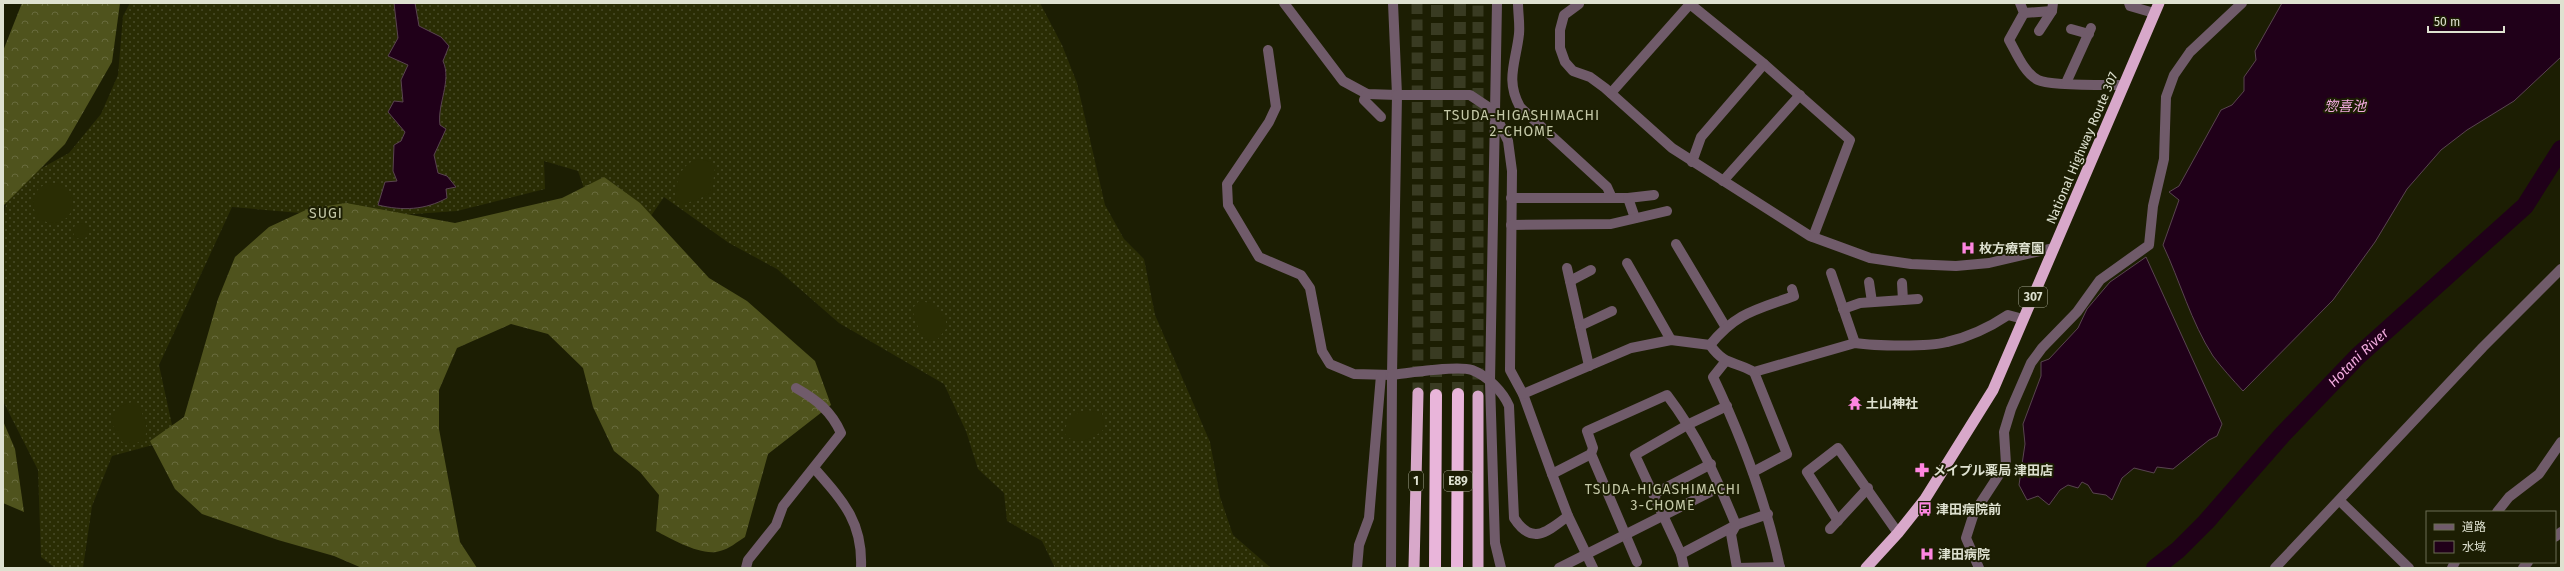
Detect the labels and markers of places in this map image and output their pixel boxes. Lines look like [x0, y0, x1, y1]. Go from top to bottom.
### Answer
hospital icon: 枚方療育園 [1960, 240, 1976, 256]
place label: 枚方療育園 [1979, 241, 2044, 256]
temple icon: 土山神社 [1847, 395, 1863, 411]
place label: 土山神社 [1866, 396, 1918, 411]
pharmacy icon: メイプル薬局 津田店 [1914, 462, 1930, 478]
place label: メイプル薬局 津田店 [1933, 463, 2053, 478]
bus stop icon: 津田病院前 [1917, 501, 1933, 517]
place label: 津田病院前 [1936, 502, 2001, 517]
hospital icon: 津田病院 [1919, 546, 1935, 562]
place label: 津田病院 [1938, 547, 1990, 562]

